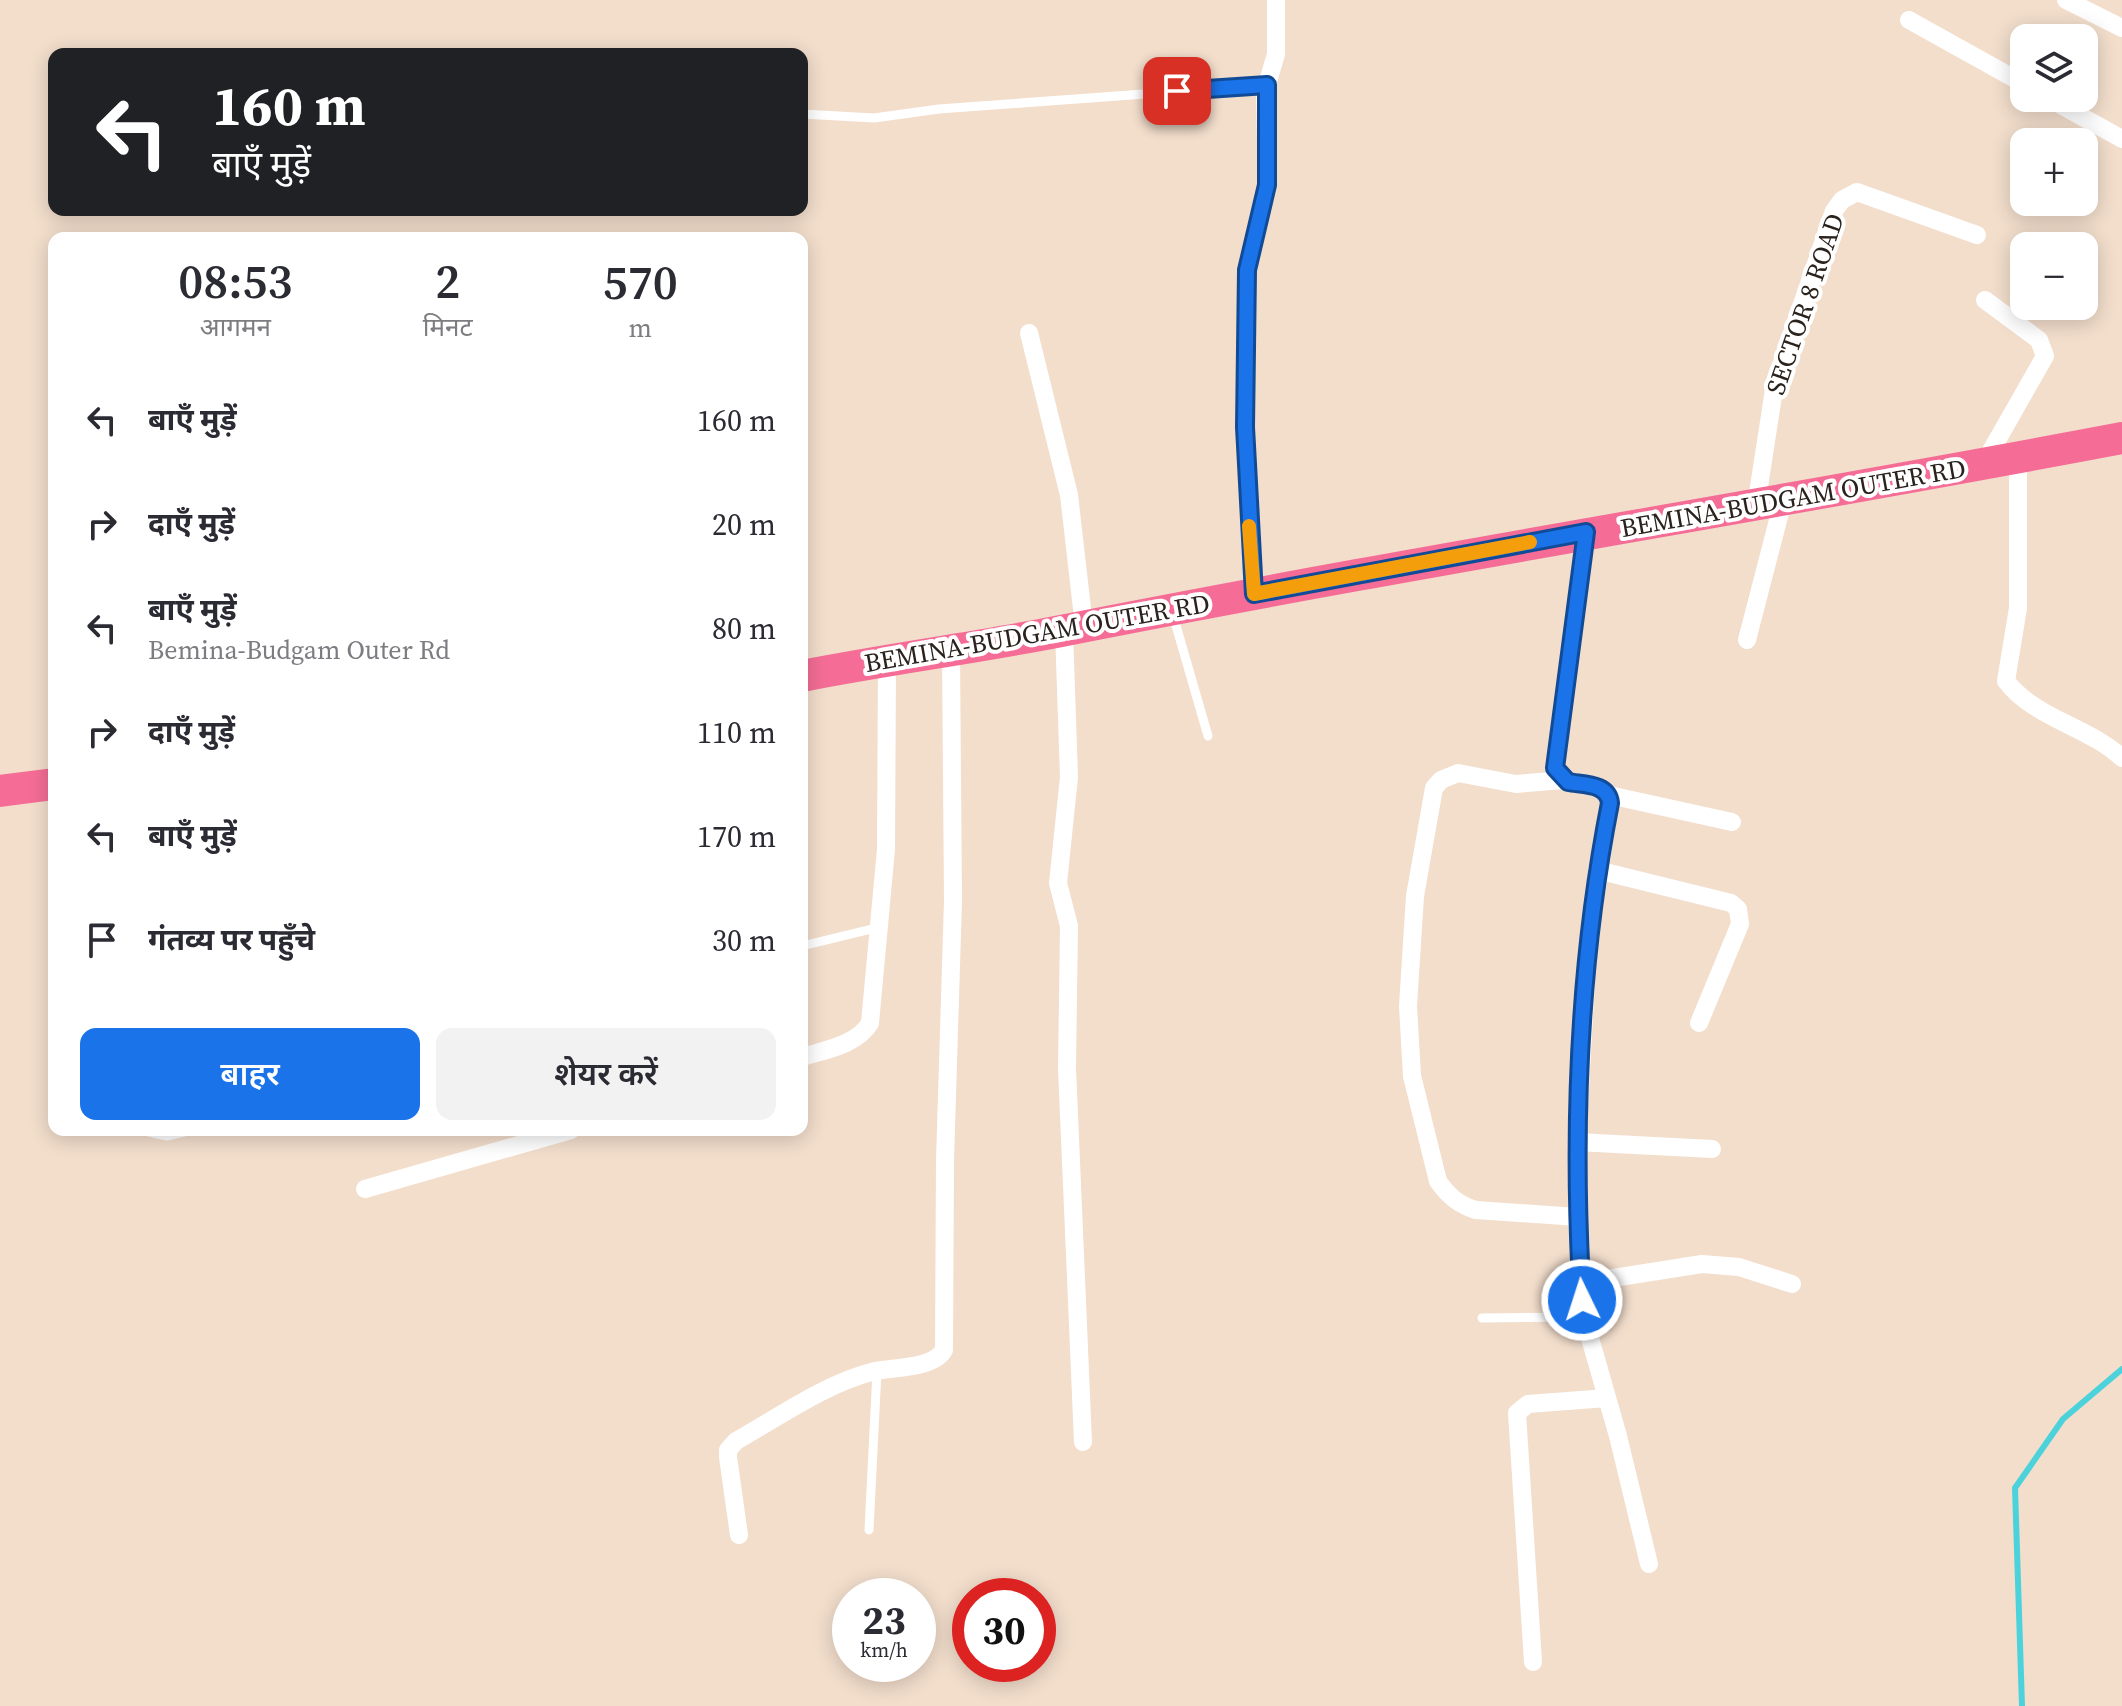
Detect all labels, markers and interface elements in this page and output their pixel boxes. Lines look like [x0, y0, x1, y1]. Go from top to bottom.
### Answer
map controls [2010, 24, 2098, 320]
button: layers [2010, 24, 2098, 112]
pin [1143, 57, 1211, 125]
text: 160 m [212, 67, 366, 144]
icon: arrive [1155, 69, 1199, 113]
icon: left [80, 80, 184, 184]
button: + [2010, 128, 2098, 216]
text: बाएँ मुड़ें [212, 140, 311, 189]
street label: SECTOR 8 ROAD [1757, 209, 1853, 399]
button: − [2010, 232, 2098, 320]
text: 08:53 [178, 248, 293, 314]
text: 2 [435, 248, 460, 314]
text: 570 [603, 249, 678, 315]
text: आगमन [200, 309, 271, 345]
text: मिनट [423, 309, 473, 345]
text: m [629, 310, 652, 346]
icon: left [80, 398, 124, 442]
text: बाएँ मुड़ें [148, 399, 237, 440]
text: 160 m [697, 400, 776, 441]
street label: BEMINA-BUDGAM OUTER RD [1618, 450, 1968, 546]
icon: right [80, 502, 124, 546]
text: दाएँ मुड़ें [148, 503, 235, 544]
text: 20 m [712, 504, 776, 545]
street label: BEMINA-BUDGAM OUTER RD [862, 585, 1212, 681]
text: बाएँ मुड़ें [148, 589, 237, 630]
icon: left [80, 606, 124, 650]
text: 80 m [712, 608, 776, 649]
text: Bemina-Budgam Outer Rd [148, 632, 450, 668]
icon: right [80, 710, 124, 754]
text: दाएँ मुड़ें [148, 711, 235, 752]
text: 110 m [697, 712, 776, 753]
icon: left [80, 814, 124, 858]
text: बाएँ मुड़ें [148, 815, 237, 856]
text: 170 m [697, 816, 776, 857]
icon: arrive [80, 918, 124, 962]
text: गंतव्य पर पहुँचे [148, 919, 315, 960]
text: 30 m [712, 920, 776, 961]
button: बाहर [80, 1028, 420, 1120]
button: शेयर करें [436, 1028, 776, 1120]
position arrow [1540, 1258, 1624, 1342]
speed limit sign: 30 [952, 1578, 1056, 1682]
text: 23 [862, 1593, 906, 1647]
text: km/h [860, 1636, 908, 1664]

